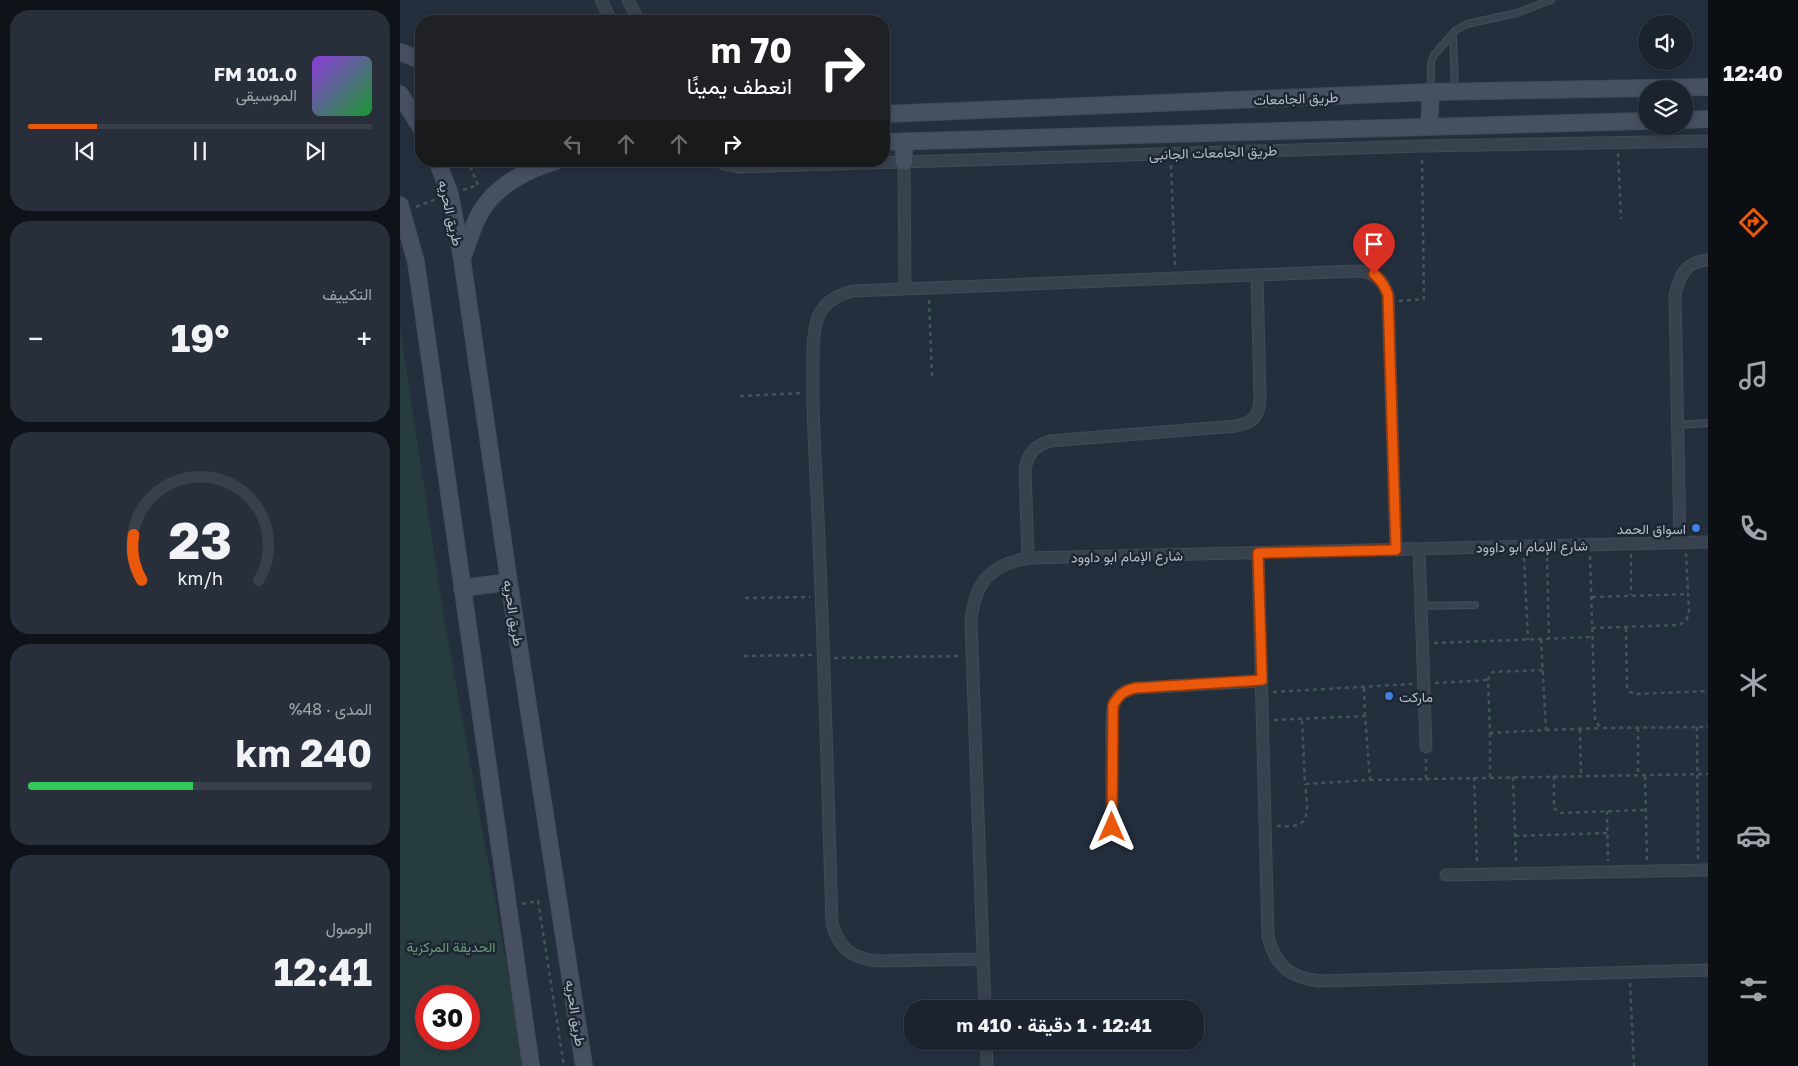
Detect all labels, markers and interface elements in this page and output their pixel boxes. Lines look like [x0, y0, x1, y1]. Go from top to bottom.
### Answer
map controls [1638, 15, 1693, 135]
button: sound [1638, 15, 1693, 70]
text: 70 m [711, 29, 792, 71]
icon: right [810, 35, 875, 100]
text: 12:40 [1723, 59, 1783, 86]
text: 101.0 FM [214, 62, 297, 85]
text: انعطف يمينًا [687, 72, 792, 99]
button: layers [1638, 80, 1693, 135]
text: الموسيقى [236, 85, 297, 105]
street label: طريق الجامعات [1253, 88, 1339, 109]
icon: left [559, 130, 587, 158]
icon: ahead [612, 130, 640, 158]
icon: ahead [665, 130, 693, 158]
icon: right [718, 130, 746, 158]
icon: previous [71, 137, 99, 165]
icon: pause [186, 137, 214, 165]
icon: next [301, 137, 329, 165]
street label: طريق الجامعات الجانبى [1149, 141, 1277, 164]
street label: طريق الحريه [434, 178, 467, 248]
icon: directions [1736, 205, 1771, 240]
pin [1353, 223, 1395, 274]
icon: arrive [1360, 230, 1388, 258]
text: التكييف [322, 284, 372, 304]
text: 19° [171, 315, 229, 360]
text: − [28, 322, 43, 355]
text: + [357, 322, 372, 355]
icon: music [1736, 358, 1771, 393]
text: 23 [168, 508, 232, 570]
icon: phone [1736, 511, 1771, 546]
place label: اسواق الحمد [1617, 520, 1686, 538]
marker: اسواق الحمد [1690, 522, 1702, 534]
street label: شارع الإمام ابو داوود [1476, 537, 1588, 558]
street label: شارع الإمام ابو داوود [1071, 547, 1183, 568]
text: km/h [177, 567, 223, 589]
street label: طريق الحريه [499, 579, 528, 648]
icon: climate [1736, 665, 1771, 700]
place label: ماركت [1399, 688, 1433, 706]
marker: ماركت [1383, 690, 1395, 702]
text: المدى · 48% [289, 699, 372, 719]
text: 240 km [236, 730, 372, 775]
position arrow [1085, 800, 1137, 852]
icon: car [1736, 818, 1771, 853]
text: الوصول [326, 918, 372, 938]
park label: الحديقة المركزية [406, 938, 496, 956]
text: 12:41 [274, 949, 372, 994]
icon: filters [1736, 972, 1771, 1007]
street label: طريق الحريه [561, 979, 590, 1048]
speed limit sign: 30 [415, 985, 480, 1050]
text: 12:41 · 1 دقيقة · 410 m [956, 1013, 1152, 1036]

